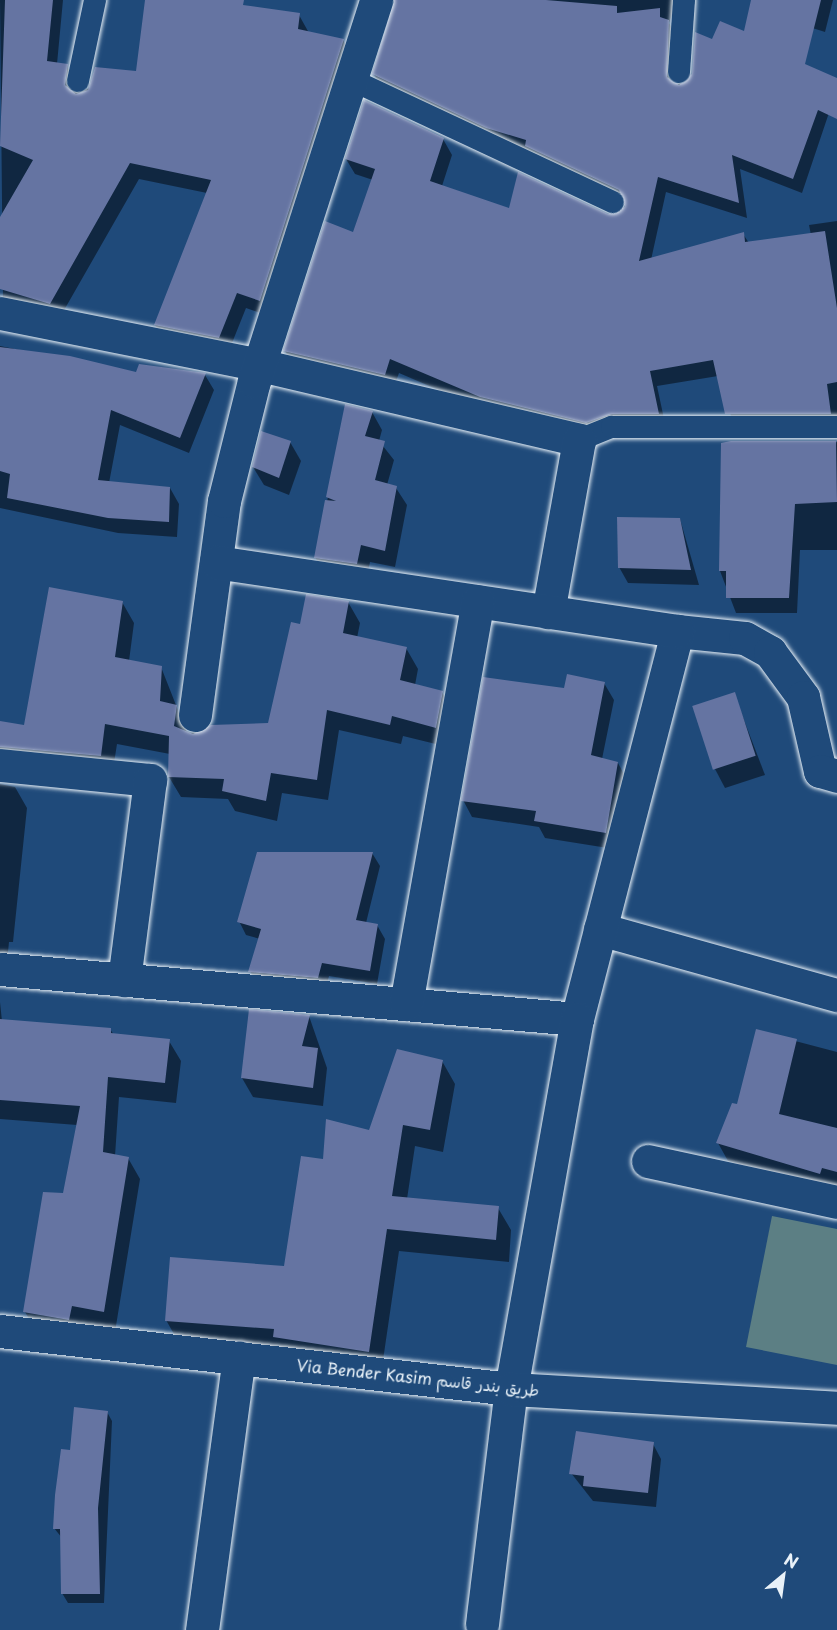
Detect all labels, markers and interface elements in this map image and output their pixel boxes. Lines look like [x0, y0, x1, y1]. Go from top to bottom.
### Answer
street label: Via Bender Kasim طريق بندر قاسم [296, 1355, 540, 1399]
north arrow [753, 1546, 813, 1606]
text: N [780, 1547, 803, 1574]

